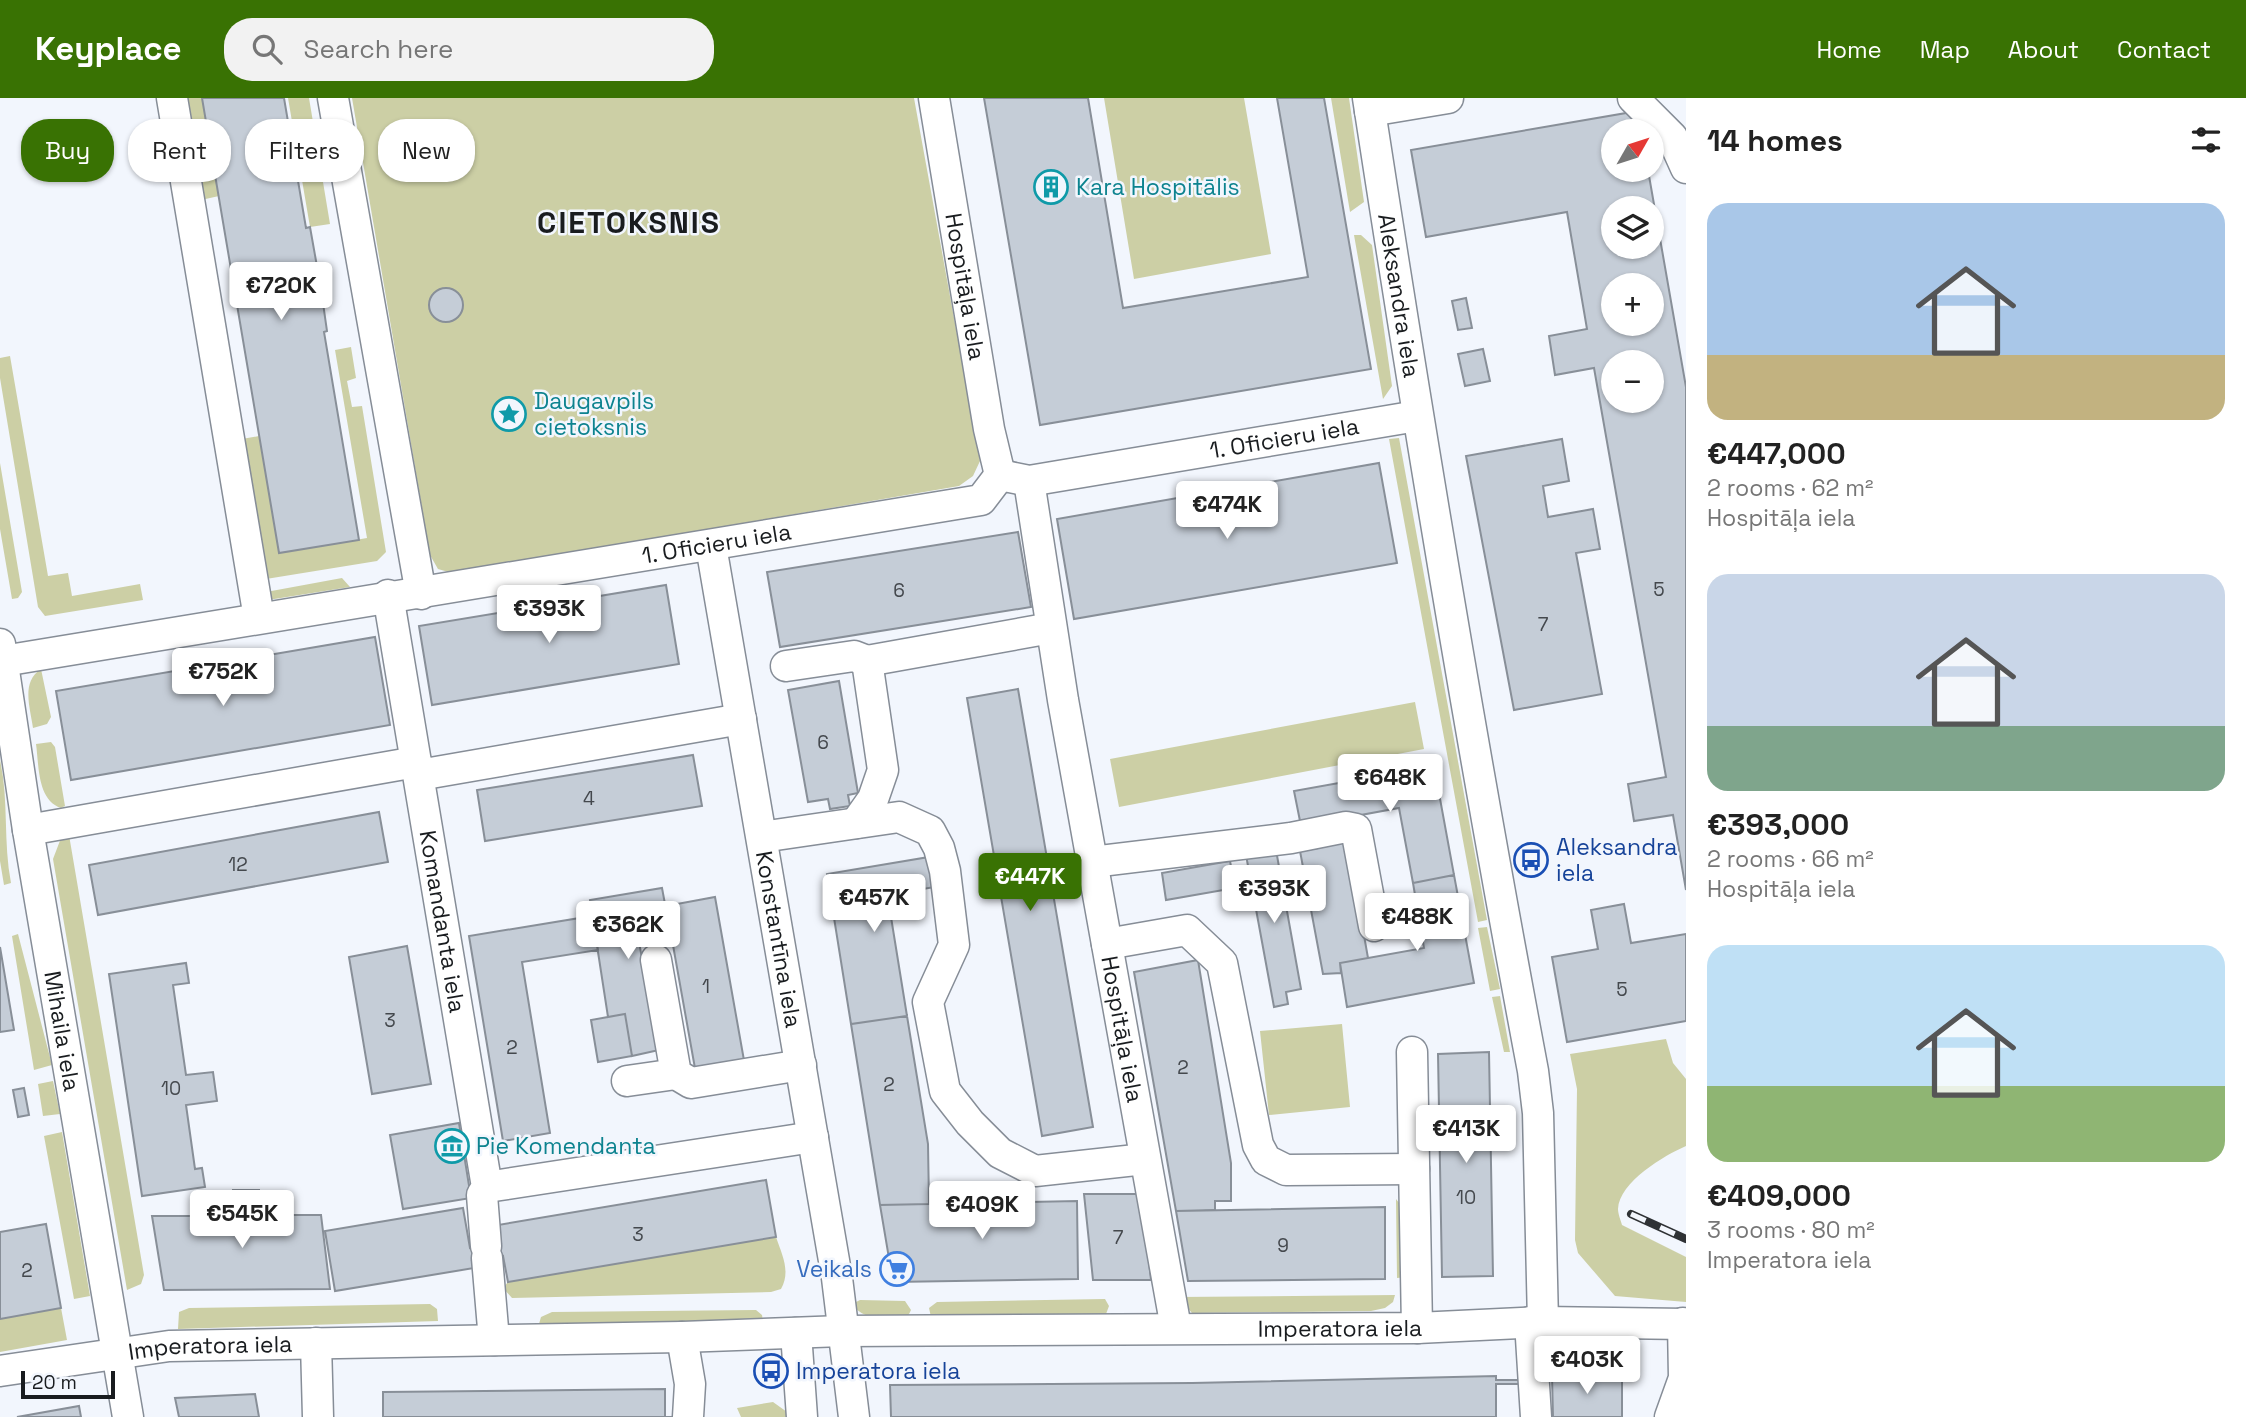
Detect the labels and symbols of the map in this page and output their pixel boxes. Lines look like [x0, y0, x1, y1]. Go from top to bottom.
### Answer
north arrow [1601, 119, 1664, 182]
building icon: Kara Hospitālis [1032, 168, 1070, 206]
place label: Kara Hospitālis [1076, 172, 1240, 202]
district label: CIETOKSNIS [537, 203, 721, 242]
street label: Hospitāļa iela [938, 211, 992, 362]
street label: Aleksandra iela [1371, 211, 1427, 380]
pin: €720K [232, 262, 330, 322]
place label: Daugavpils cietoksnis [534, 386, 654, 442]
place icon: Daugavpils cietoksnis [490, 395, 528, 433]
street label: 1. Oficieru iela [1207, 411, 1361, 466]
pin: €474K [1178, 482, 1276, 541]
street label: 1. Oficieru iela [639, 516, 793, 571]
house number: 5 [1653, 577, 1665, 602]
house number: 6 [893, 578, 905, 603]
pin: €393K [500, 586, 598, 645]
house number: 7 [1538, 612, 1549, 637]
pin: €752K [174, 648, 272, 708]
house number: 6 [817, 730, 829, 755]
pin: €648K [1341, 754, 1439, 814]
house number: 4 [583, 786, 595, 811]
street label: Komandanta iela [413, 828, 473, 1015]
place label: Aleksandra iela [1556, 832, 1678, 888]
bus stop icon: Aleksandra iela [1512, 841, 1550, 879]
street label: Konstantīna iela [749, 849, 809, 1030]
house number: 12 [228, 852, 248, 877]
pin: €447K [981, 854, 1079, 913]
pin: €393K [1225, 866, 1323, 925]
pin: €457K [825, 874, 923, 934]
pin: €488K [1368, 894, 1466, 953]
pin: €362K [579, 902, 677, 961]
street label: Hospitāļa iela [1094, 953, 1150, 1105]
street label: Mihaila iela [37, 969, 87, 1093]
house number: 1 [702, 974, 710, 999]
house number: 5 [1616, 977, 1628, 1002]
house number: 3 [384, 1008, 396, 1033]
house number: 2 [506, 1035, 518, 1060]
house number: 2 [1177, 1055, 1189, 1080]
house number: 2 [883, 1072, 895, 1097]
house number: 10 [161, 1076, 181, 1101]
pin: €413K [1417, 1105, 1515, 1165]
museum icon: Pie Komendanta [433, 1127, 471, 1165]
place label: Pie Komendanta [476, 1131, 656, 1161]
pin: €409K [933, 1182, 1031, 1241]
house number: 10 [1456, 1185, 1476, 1210]
pin: €545K [193, 1190, 291, 1250]
house number: 3 [632, 1222, 644, 1247]
house number: 7 [1113, 1225, 1124, 1250]
house number: 9 [1277, 1233, 1289, 1258]
supermarket icon: Veikals [878, 1250, 916, 1288]
place label: Veikals [796, 1254, 872, 1284]
house number: 2 [21, 1258, 33, 1283]
street label: Imperatora iela [1258, 1313, 1422, 1344]
street label: Imperatora iela [126, 1329, 293, 1367]
pin: €403K [1538, 1336, 1636, 1396]
bus stop icon: Imperatora iela [752, 1352, 790, 1390]
place label: Imperatora iela [796, 1356, 961, 1386]
scale bar [21, 1368, 116, 1400]

